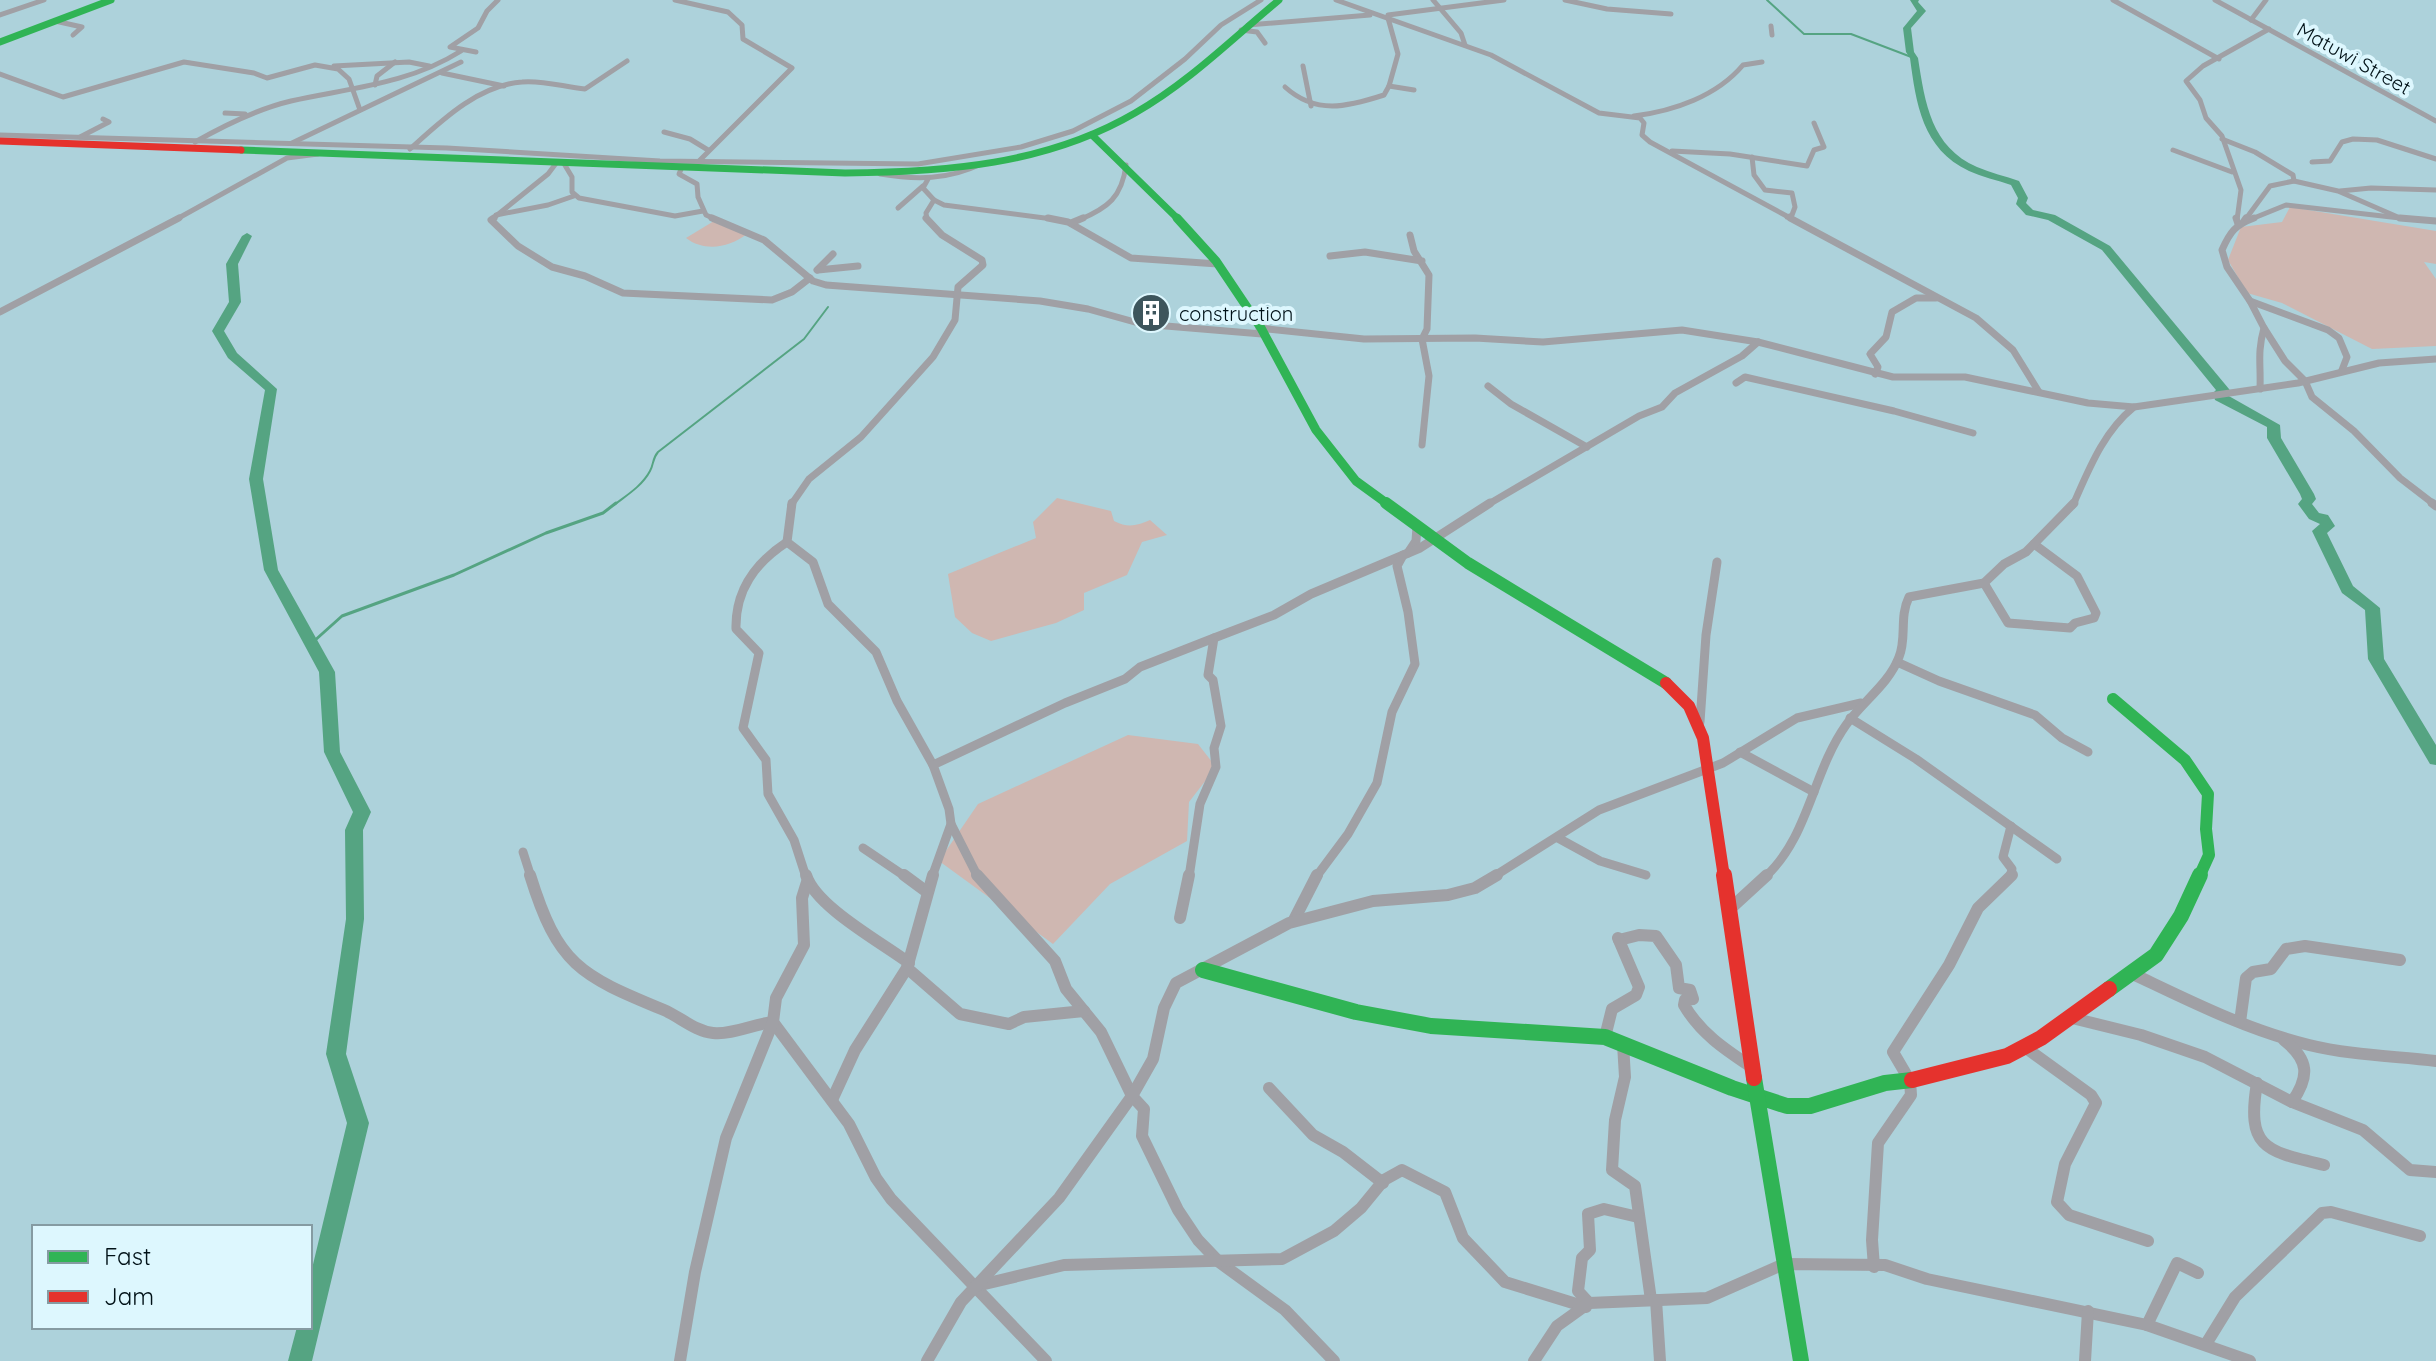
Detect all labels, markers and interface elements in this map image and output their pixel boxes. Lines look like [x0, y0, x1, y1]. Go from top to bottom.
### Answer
street label: Matuwi Street [2293, 16, 2415, 100]
building icon: construction [1130, 292, 1172, 334]
place label: construction [1179, 301, 1293, 326]
legend [32, 1225, 312, 1329]
text: Fast [104, 1241, 151, 1271]
text: Jam [104, 1281, 154, 1311]

